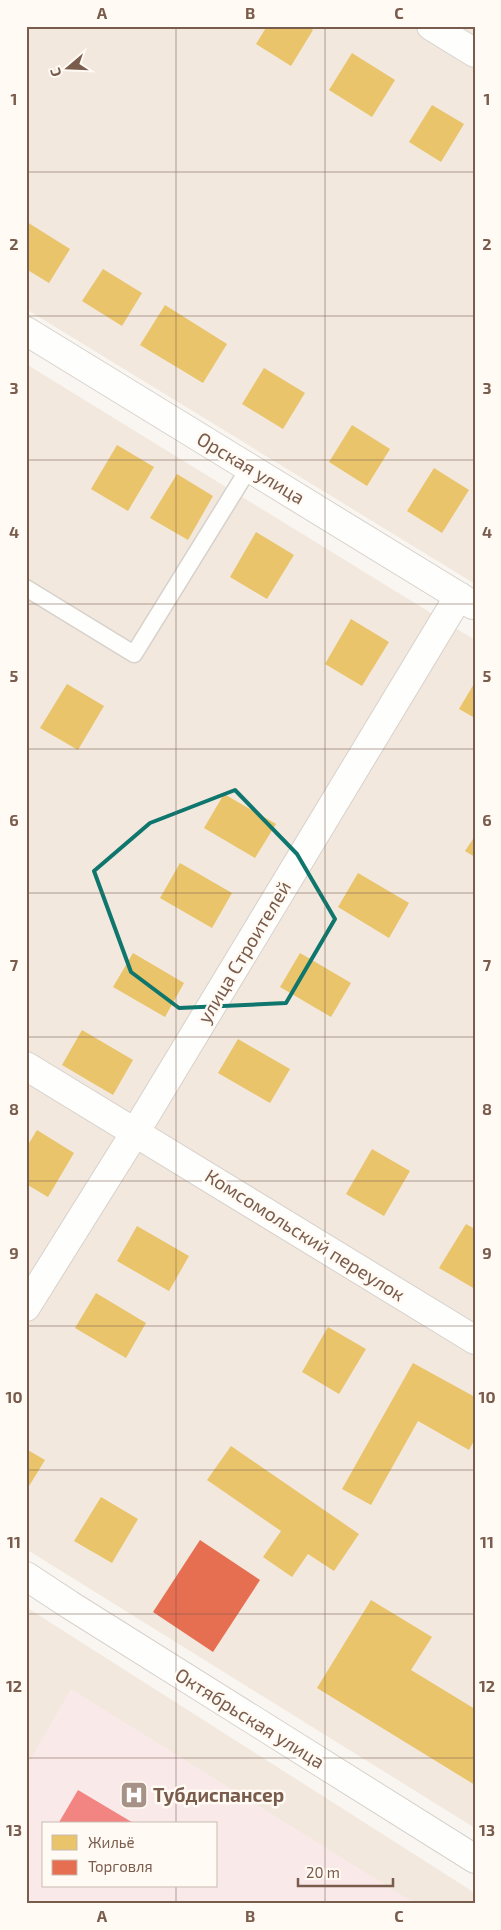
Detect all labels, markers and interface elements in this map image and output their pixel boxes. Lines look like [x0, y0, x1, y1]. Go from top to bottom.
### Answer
text: A [97, 3, 108, 22]
text: B [245, 3, 255, 22]
text: C [394, 3, 404, 22]
north arrow [42, 42, 92, 92]
text: С [46, 66, 65, 79]
text: 1 [11, 89, 17, 108]
text: 1 [484, 89, 490, 108]
text: 2 [9, 234, 19, 253]
text: 2 [482, 234, 492, 253]
text: 3 [9, 378, 19, 397]
text: 3 [482, 378, 492, 397]
street label: Орская улица [193, 426, 309, 510]
text: 4 [9, 522, 19, 541]
text: 4 [482, 522, 492, 541]
text: 5 [10, 666, 19, 685]
text: 5 [483, 666, 492, 685]
text: 6 [9, 810, 19, 829]
text: 6 [482, 810, 492, 829]
street label: улица Строителей [192, 876, 296, 1028]
text: 7 [10, 955, 19, 974]
text: 7 [483, 955, 492, 974]
text: 8 [9, 1099, 19, 1118]
text: 8 [482, 1099, 492, 1118]
street label: Комсомольский переулок [201, 1164, 409, 1306]
text: 9 [9, 1243, 19, 1262]
text: 9 [482, 1243, 492, 1262]
text: 10 [5, 1387, 23, 1406]
text: 10 [478, 1387, 496, 1406]
text: 11 [7, 1532, 21, 1551]
text: 11 [480, 1532, 494, 1551]
street label: Октябрьская улица [171, 1662, 329, 1774]
text: 12 [6, 1676, 22, 1695]
text: 12 [479, 1676, 495, 1695]
hospital icon: Тубдиспансер [119, 1780, 149, 1810]
place label: Тубдиспансер [153, 1783, 284, 1806]
text: 13 [6, 1820, 22, 1839]
text: 13 [479, 1820, 495, 1839]
legend [42, 1822, 218, 1888]
text: Жильё [88, 1833, 135, 1851]
scale bar [298, 1855, 394, 1887]
text: Торговля [88, 1857, 153, 1875]
text: 20 m [306, 1863, 340, 1881]
text: A [97, 1906, 108, 1925]
text: B [245, 1906, 255, 1925]
text: C [394, 1906, 404, 1925]

